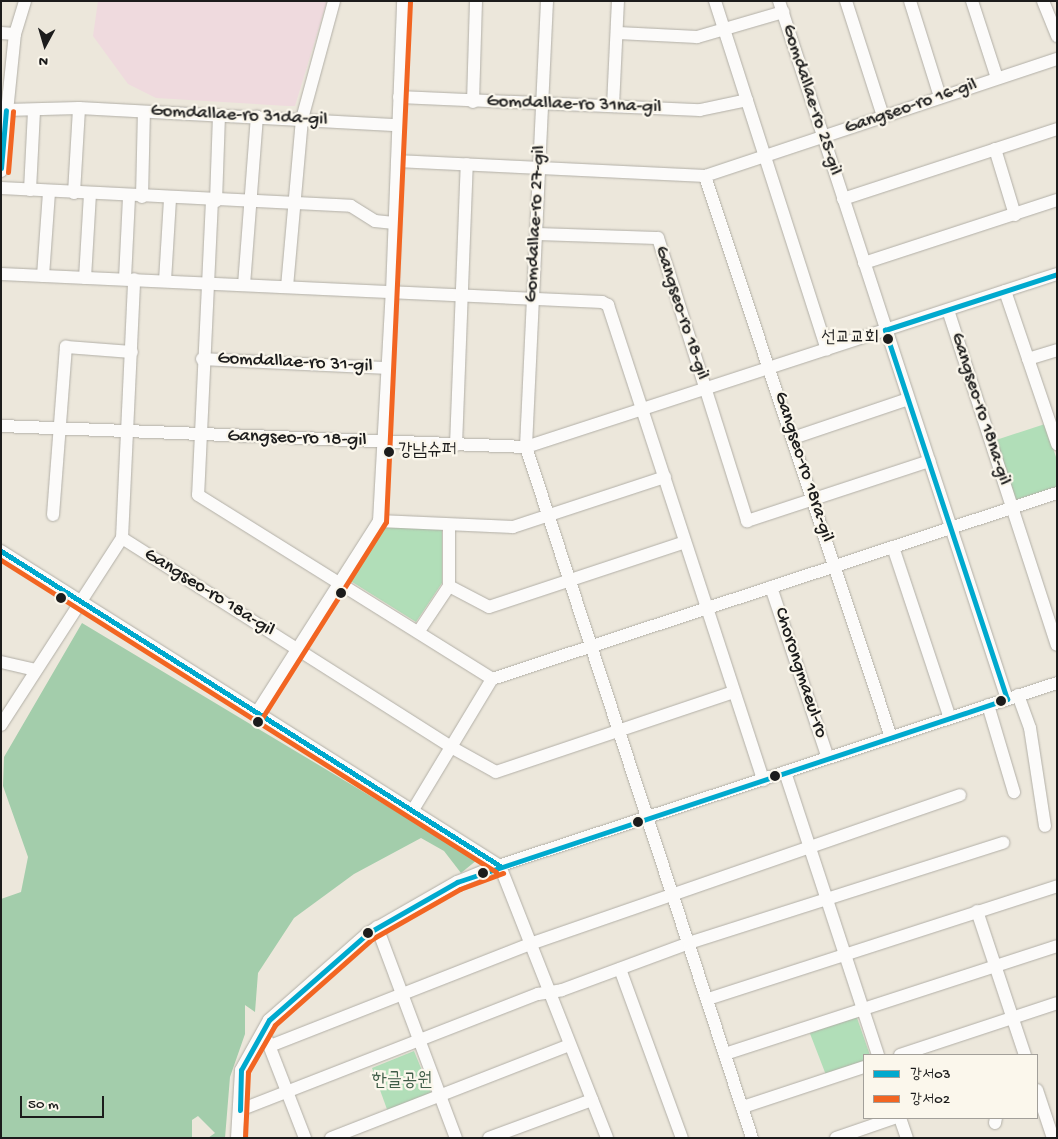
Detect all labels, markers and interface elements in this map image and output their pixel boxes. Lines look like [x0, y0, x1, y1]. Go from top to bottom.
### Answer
north arrow [20, 20, 70, 70]
street label: Gomdallae-ro 25-gil [776, 22, 846, 178]
text: N [38, 51, 49, 69]
street label: Gangseo-ro 16-gil [842, 74, 980, 140]
street label: Gomdallae-ro 31na-gil [486, 91, 662, 119]
street label: Gomdallae-ro 31da-gil [150, 100, 328, 132]
street label: Gomdallae-ro 27-gil [521, 145, 551, 303]
street label: Gangseo-ro 18-gil [649, 243, 713, 383]
place label: 선교교회 [821, 328, 879, 350]
street label: Gangseo-ro 18na-gil [945, 330, 1015, 488]
marker: 선교교회 [883, 334, 893, 344]
street label: Gomdallae-ro 31-gil [217, 348, 373, 378]
street label: Gangseo-ro 18ra-gil [768, 389, 838, 545]
street label: Gangseo-ro 18-gil [227, 425, 367, 453]
place label: 강남슈퍼 [398, 441, 456, 463]
marker: 강남슈퍼 [384, 447, 394, 457]
street label: Gangseo-ro 18a-gil [139, 544, 279, 642]
unlabelled marker [336, 588, 346, 598]
unlabelled marker [56, 593, 66, 603]
street label: Chorongmaeul-ro [768, 605, 832, 741]
unlabelled marker [996, 696, 1006, 706]
unlabelled marker [253, 717, 263, 727]
unlabelled marker [770, 771, 780, 781]
unlabelled marker [633, 817, 643, 827]
unlabelled marker [478, 868, 488, 878]
unlabelled marker [363, 928, 373, 938]
legend [863, 1054, 1038, 1119]
text: 강서03 [910, 1066, 950, 1084]
park label: 한글공원 [371, 1071, 433, 1093]
scale bar [22, 1086, 106, 1118]
text: 강서02 [910, 1091, 950, 1109]
text: 50 m [28, 1096, 59, 1114]

